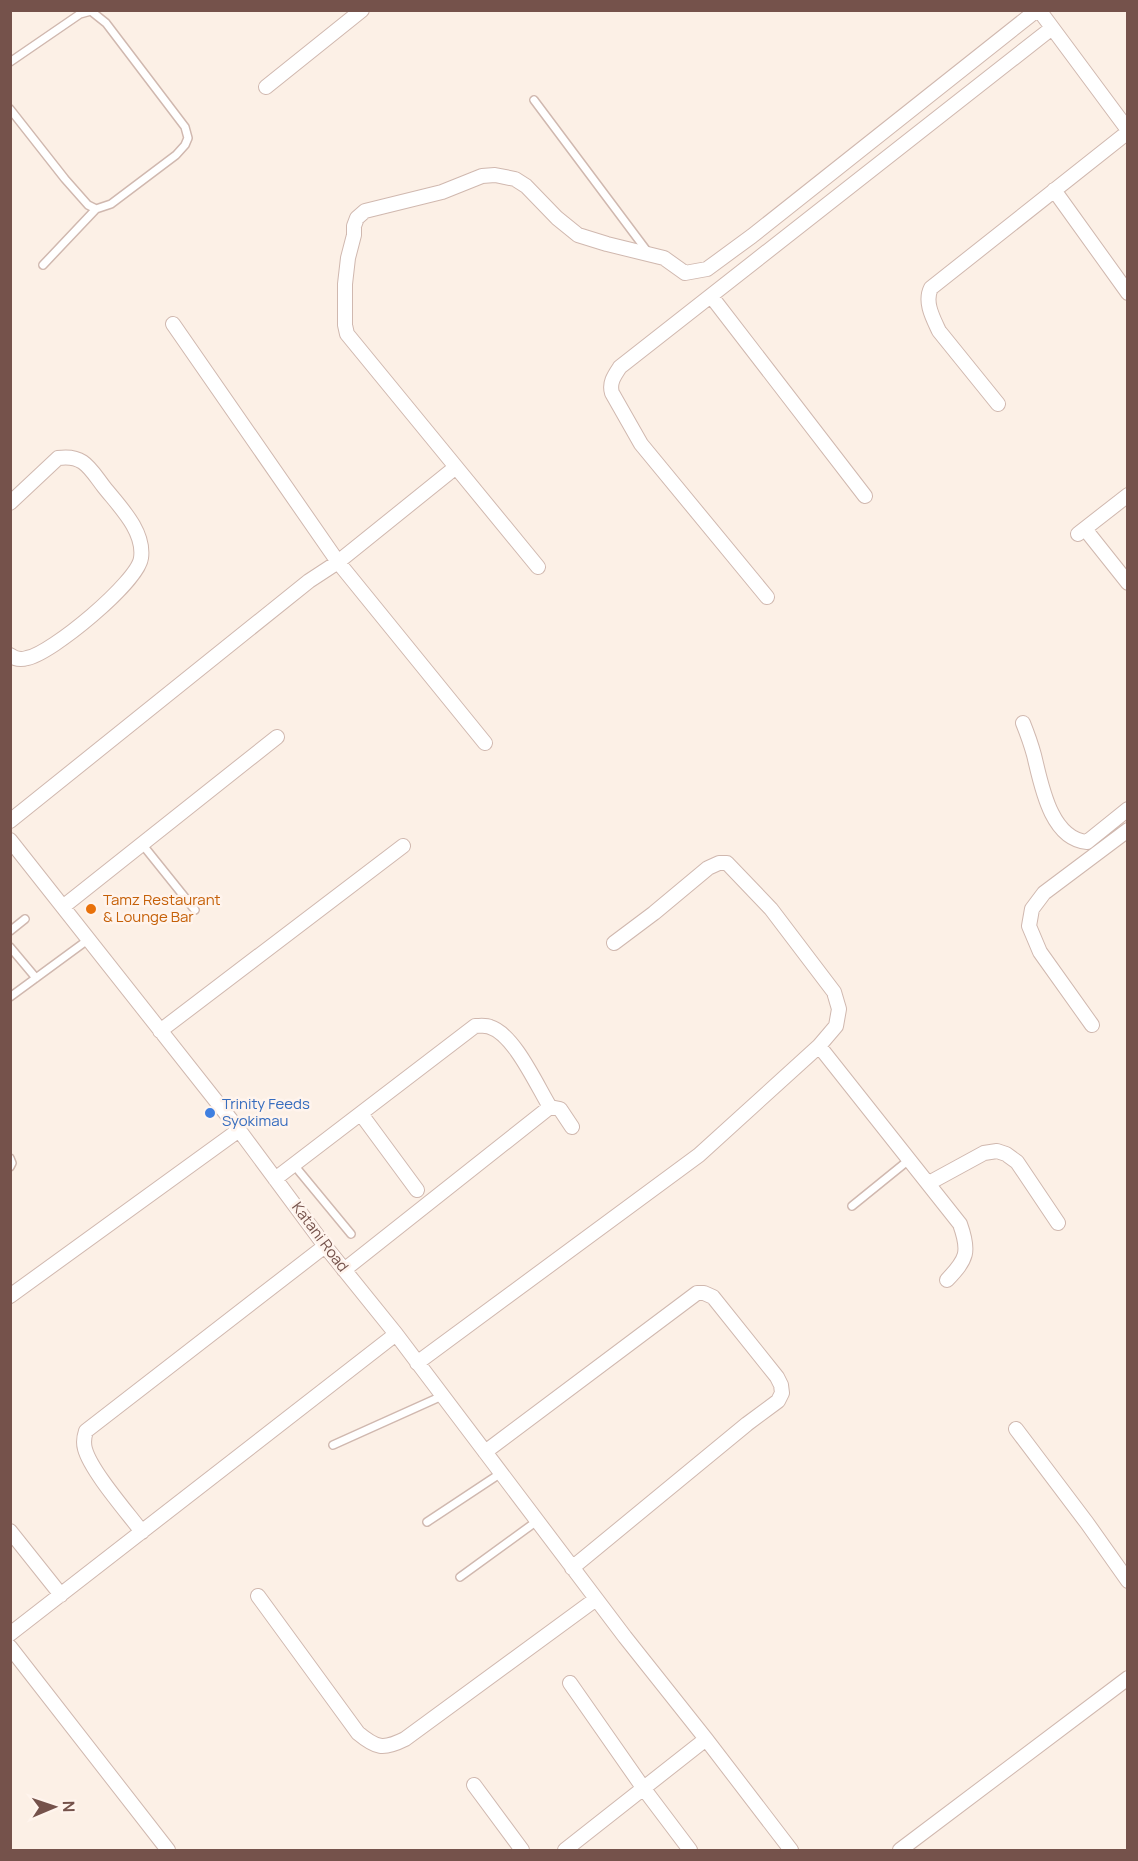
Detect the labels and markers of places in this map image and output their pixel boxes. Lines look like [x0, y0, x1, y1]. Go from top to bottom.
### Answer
place label: Tamz Restaurant & Lounge Bar [103, 889, 221, 927]
marker: Tamz Restaurant & Lounge Bar [84, 902, 98, 916]
place label: Trinity Feeds Syokimau [222, 1093, 310, 1131]
marker: Trinity Feeds Syokimau [203, 1106, 217, 1120]

